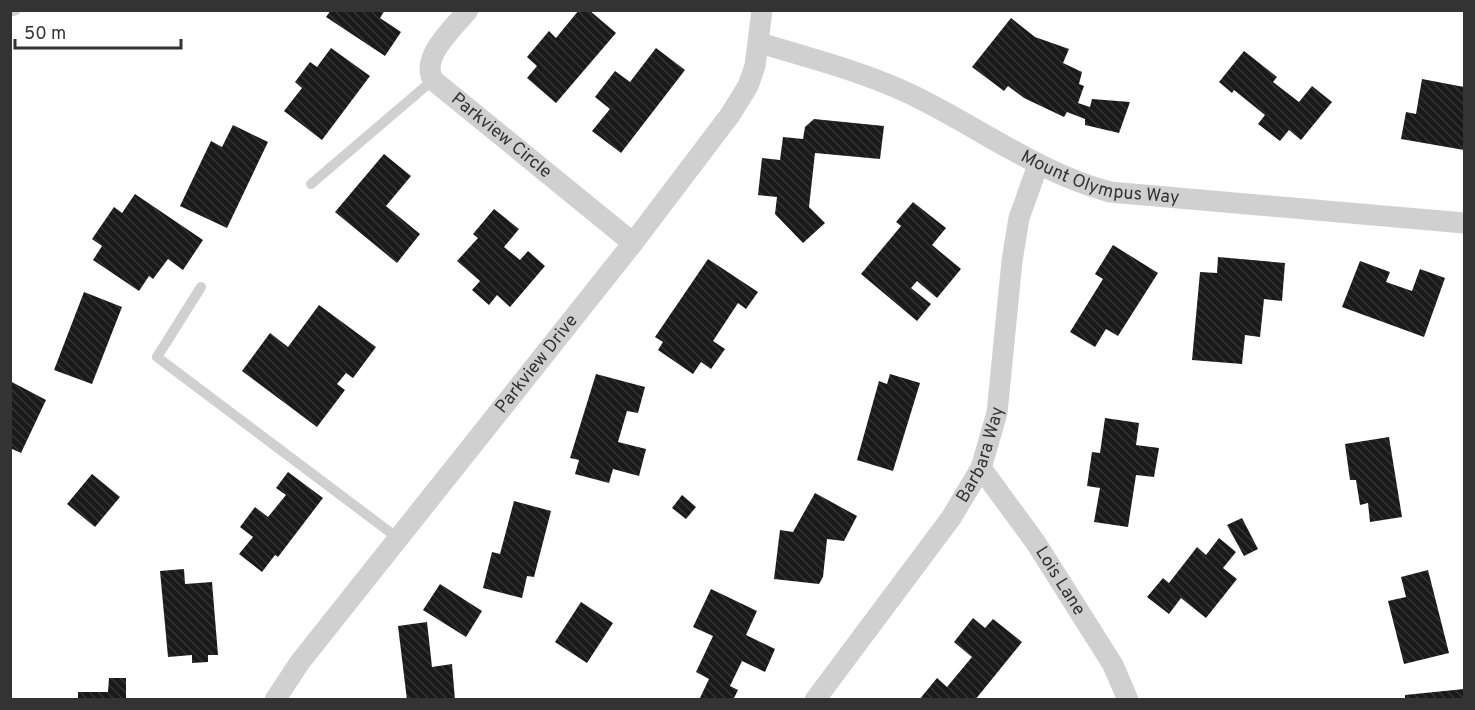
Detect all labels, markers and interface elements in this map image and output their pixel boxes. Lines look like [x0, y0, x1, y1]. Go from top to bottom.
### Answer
scale bar [15, 12, 182, 50]
text: 50 m [24, 23, 66, 46]
street label: Parkview Circle [446, 88, 556, 184]
street label: Mount Olympus Way [1017, 145, 1180, 210]
street label: Parkview Drive [490, 310, 583, 418]
street label: Barbara Way [951, 406, 1009, 507]
street label: Lois Lane [1030, 542, 1090, 620]

